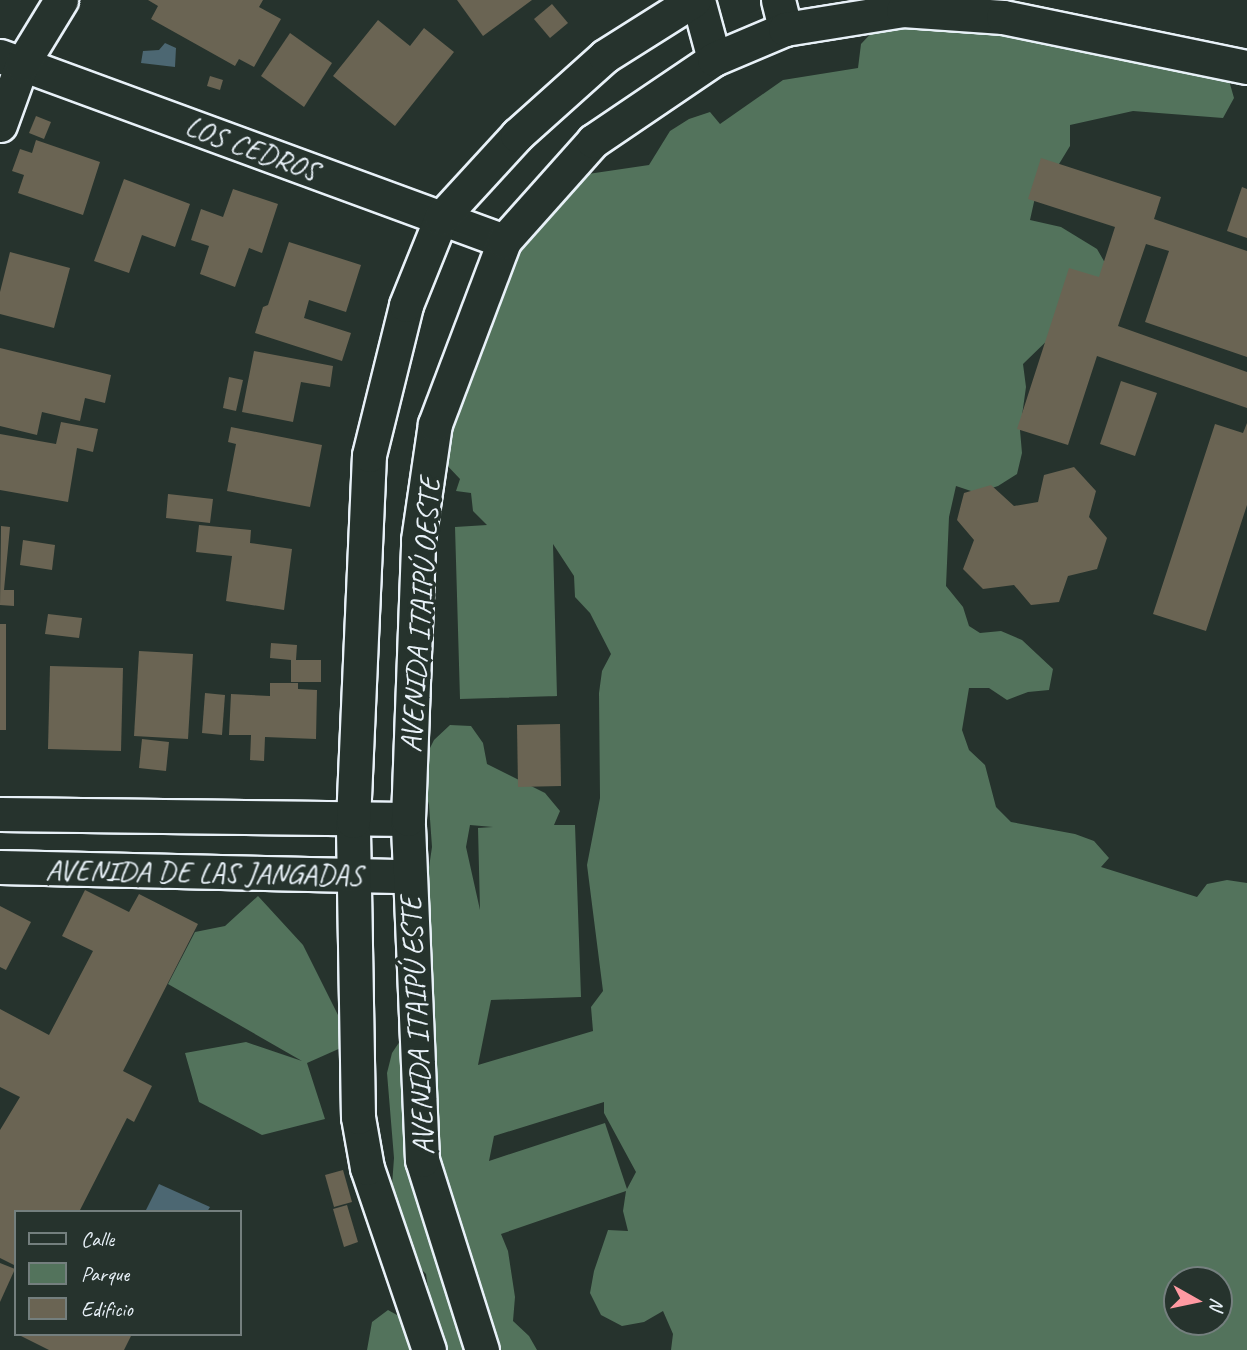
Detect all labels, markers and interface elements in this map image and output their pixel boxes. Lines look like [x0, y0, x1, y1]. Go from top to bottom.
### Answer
street label: LOS CEDROS [181, 107, 323, 189]
street label: AVENIDA ITAIPÚ OESTE [392, 477, 448, 753]
street label: AVENIDA DE LAS JANGADAS [45, 851, 363, 893]
street label: AVENIDA ITAIPÚ ESTE [392, 896, 442, 1156]
legend [14, 1210, 242, 1336]
text: Calle [81, 1226, 114, 1252]
text: Parque [81, 1261, 129, 1287]
north arrow [1163, 1266, 1233, 1336]
text: Edificio [81, 1296, 133, 1322]
text: N [1204, 1296, 1230, 1312]

